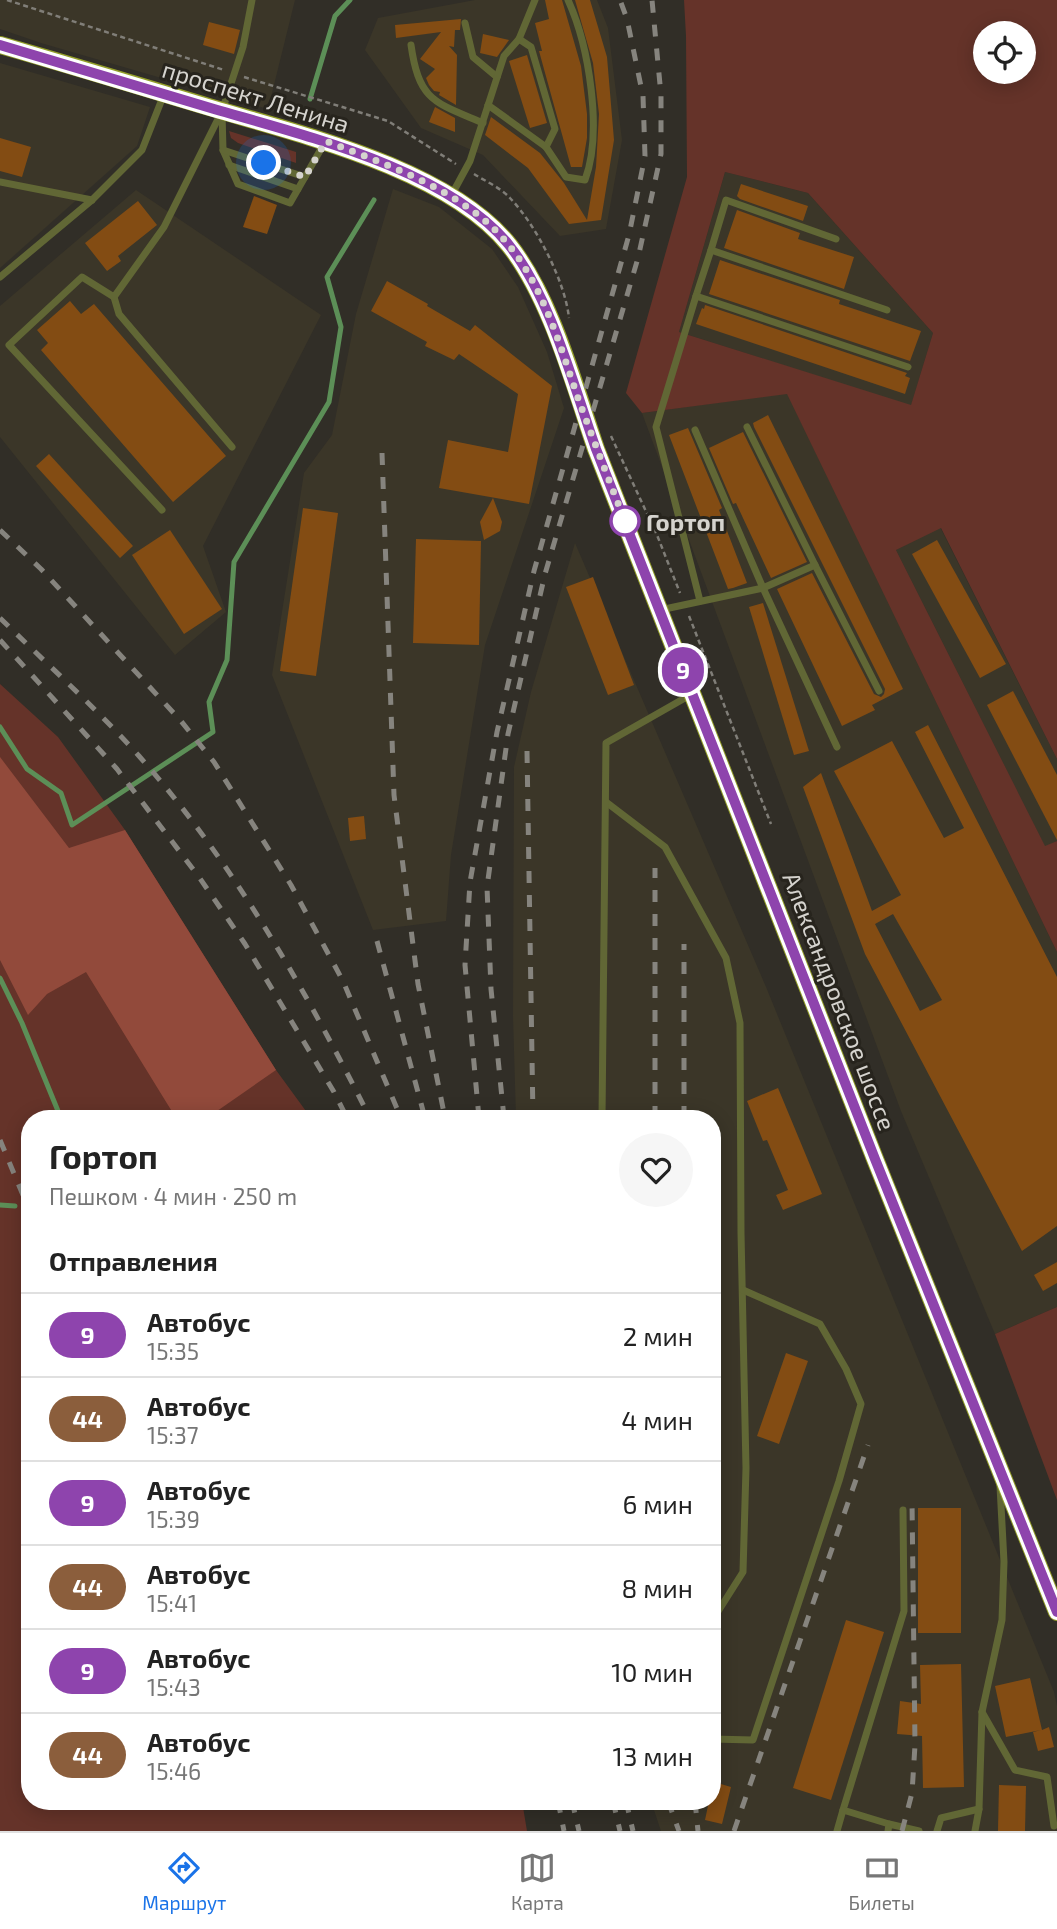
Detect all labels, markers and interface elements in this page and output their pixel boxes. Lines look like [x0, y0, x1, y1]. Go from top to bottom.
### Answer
map controls [973, 21, 1036, 84]
button: locate [973, 21, 1036, 84]
street label: проспект Ленина [159, 54, 353, 138]
your location [246, 145, 281, 180]
marker: Гортоп [610, 506, 640, 536]
place label: Гортоп [646, 507, 725, 536]
line badge: 9 [660, 647, 706, 693]
text: 9 [676, 655, 690, 684]
street label: Александровское шоссе [777, 868, 903, 1134]
button: heart [619, 1133, 693, 1207]
text: Гортоп [49, 1136, 158, 1176]
text: Пешком · 4 мин · 250 m [49, 1182, 297, 1210]
text: Отправления [49, 1245, 218, 1276]
text: Автобус [147, 1306, 250, 1337]
text: 9 [80, 1320, 95, 1349]
text: 2 мин [623, 1320, 693, 1351]
text: 15:35 [147, 1337, 199, 1365]
text: Автобус [147, 1390, 250, 1421]
text: 44 [72, 1404, 103, 1433]
text: 4 мин [621, 1404, 693, 1435]
text: 15:37 [147, 1421, 198, 1449]
text: Автобус [147, 1474, 250, 1505]
text: 9 [80, 1488, 95, 1517]
text: 6 мин [622, 1488, 693, 1519]
text: 15:39 [147, 1505, 200, 1533]
text: Автобус [147, 1558, 250, 1589]
text: 44 [72, 1572, 103, 1601]
text: 8 мин [622, 1572, 693, 1603]
text: 15:41 [147, 1589, 197, 1617]
text: Автобус [147, 1642, 250, 1673]
text: 9 [80, 1656, 95, 1685]
text: 10 мин [611, 1656, 693, 1687]
text: 15:43 [147, 1673, 201, 1701]
text: Автобус [147, 1726, 250, 1757]
text: 44 [72, 1740, 103, 1769]
text: 13 мин [613, 1740, 693, 1771]
text: 15:46 [147, 1757, 201, 1785]
tab: Маршрут [142, 1849, 226, 1914]
tab: Карта [511, 1849, 564, 1914]
tab: Билеты [849, 1849, 915, 1914]

